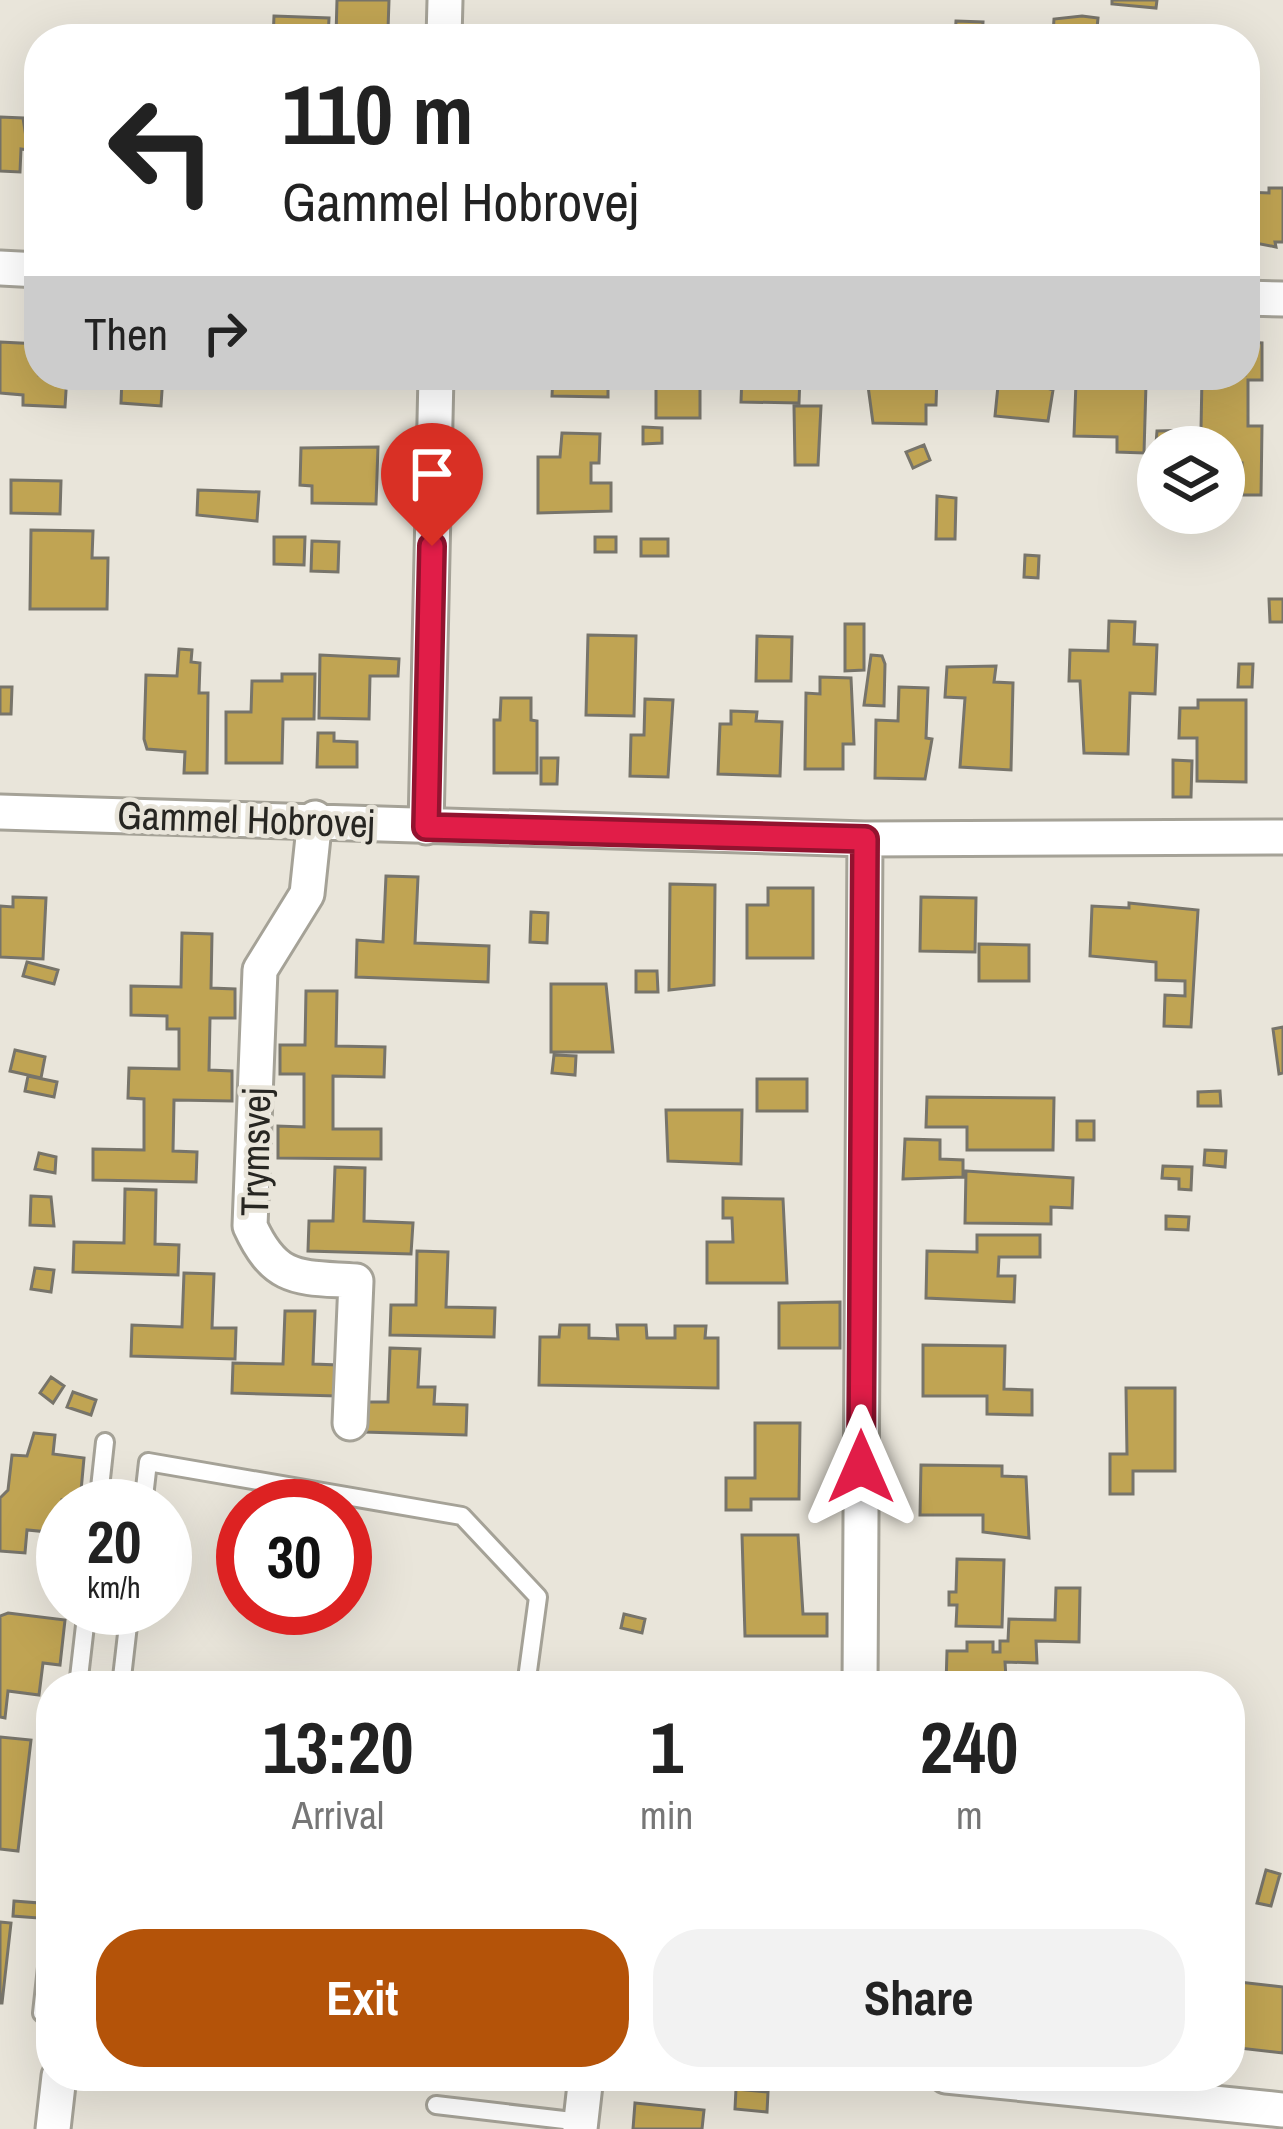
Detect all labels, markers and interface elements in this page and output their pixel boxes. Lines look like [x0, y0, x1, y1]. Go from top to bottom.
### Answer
text: 110 m [282, 57, 474, 170]
icon: left [84, 72, 240, 228]
text: Gammel Hobrovej [282, 165, 639, 238]
icon: right [192, 300, 258, 366]
text: Then [84, 303, 168, 364]
pin [381, 423, 483, 546]
map controls [1137, 426, 1245, 534]
button: layers [1137, 426, 1245, 534]
icon: arrive [399, 441, 465, 507]
street label: Gammel Hobrovej [116, 789, 376, 849]
street label: Trymsvej [228, 1087, 282, 1217]
position arrow [798, 1404, 924, 1530]
speed limit sign: 30 [216, 1479, 372, 1635]
text: 20 [87, 1501, 141, 1582]
text: km/h [87, 1567, 141, 1607]
text: 13:20 [263, 1698, 414, 1795]
text: 1 [650, 1698, 683, 1795]
text: 240 [920, 1698, 1018, 1795]
text: Arrival [292, 1789, 384, 1841]
text: min [640, 1789, 693, 1841]
text: m [956, 1789, 983, 1841]
button: Exit [96, 1929, 629, 2067]
button: Share [653, 1929, 1185, 2067]

